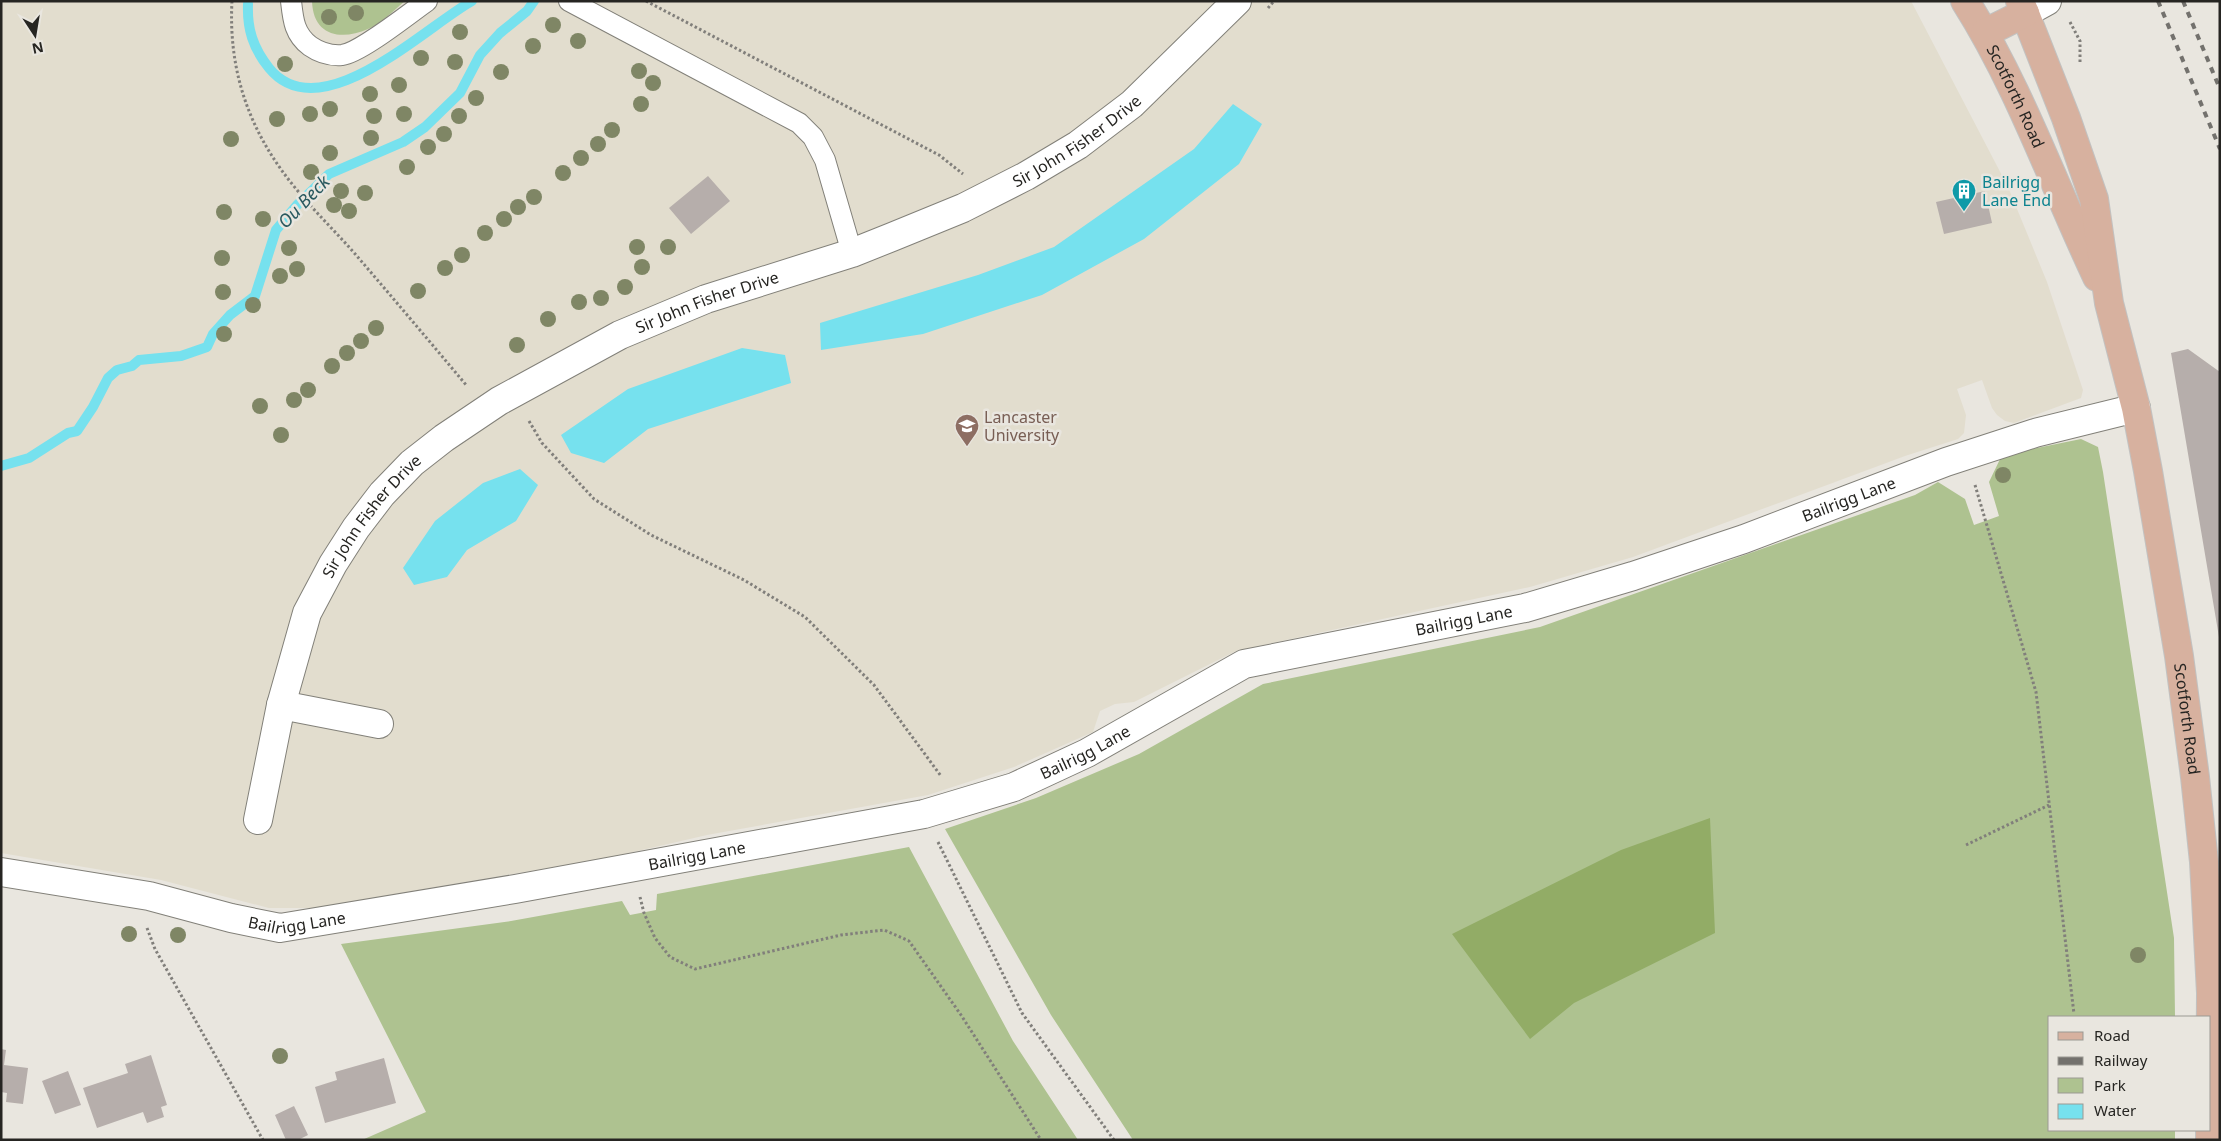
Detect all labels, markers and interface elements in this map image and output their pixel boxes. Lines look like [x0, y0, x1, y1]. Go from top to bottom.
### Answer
north arrow [10, 10, 60, 60]
text: N [30, 38, 45, 59]
street label: Scotforth Road [1981, 41, 2050, 151]
street label: Sir John Fisher Drive [1008, 90, 1146, 192]
water label: Ou Beck [272, 169, 335, 233]
place label: Bailrigg Lane End [1982, 171, 2051, 211]
building icon: Bailrigg Lane End [1951, 178, 1977, 212]
street label: Sir John Fisher Drive [632, 266, 781, 338]
place label: Lancaster University [984, 406, 1060, 446]
school or university icon: Lancaster University [954, 413, 980, 447]
street label: Sir John Fisher Drive [317, 449, 426, 581]
street label: Bailrigg Lane [1799, 471, 1899, 527]
street label: Bailrigg Lane [1413, 600, 1514, 641]
street label: Scotforth Road [2169, 662, 2206, 776]
street label: Bailrigg Lane [1036, 720, 1134, 784]
street label: Bailrigg Lane [646, 836, 747, 875]
street label: Bailrigg Lane [246, 906, 347, 939]
legend [2048, 1016, 2211, 1131]
text: Road [2094, 1025, 2130, 1045]
text: Railway [2094, 1050, 2148, 1070]
text: Park [2094, 1075, 2126, 1095]
text: Water [2094, 1100, 2136, 1120]

